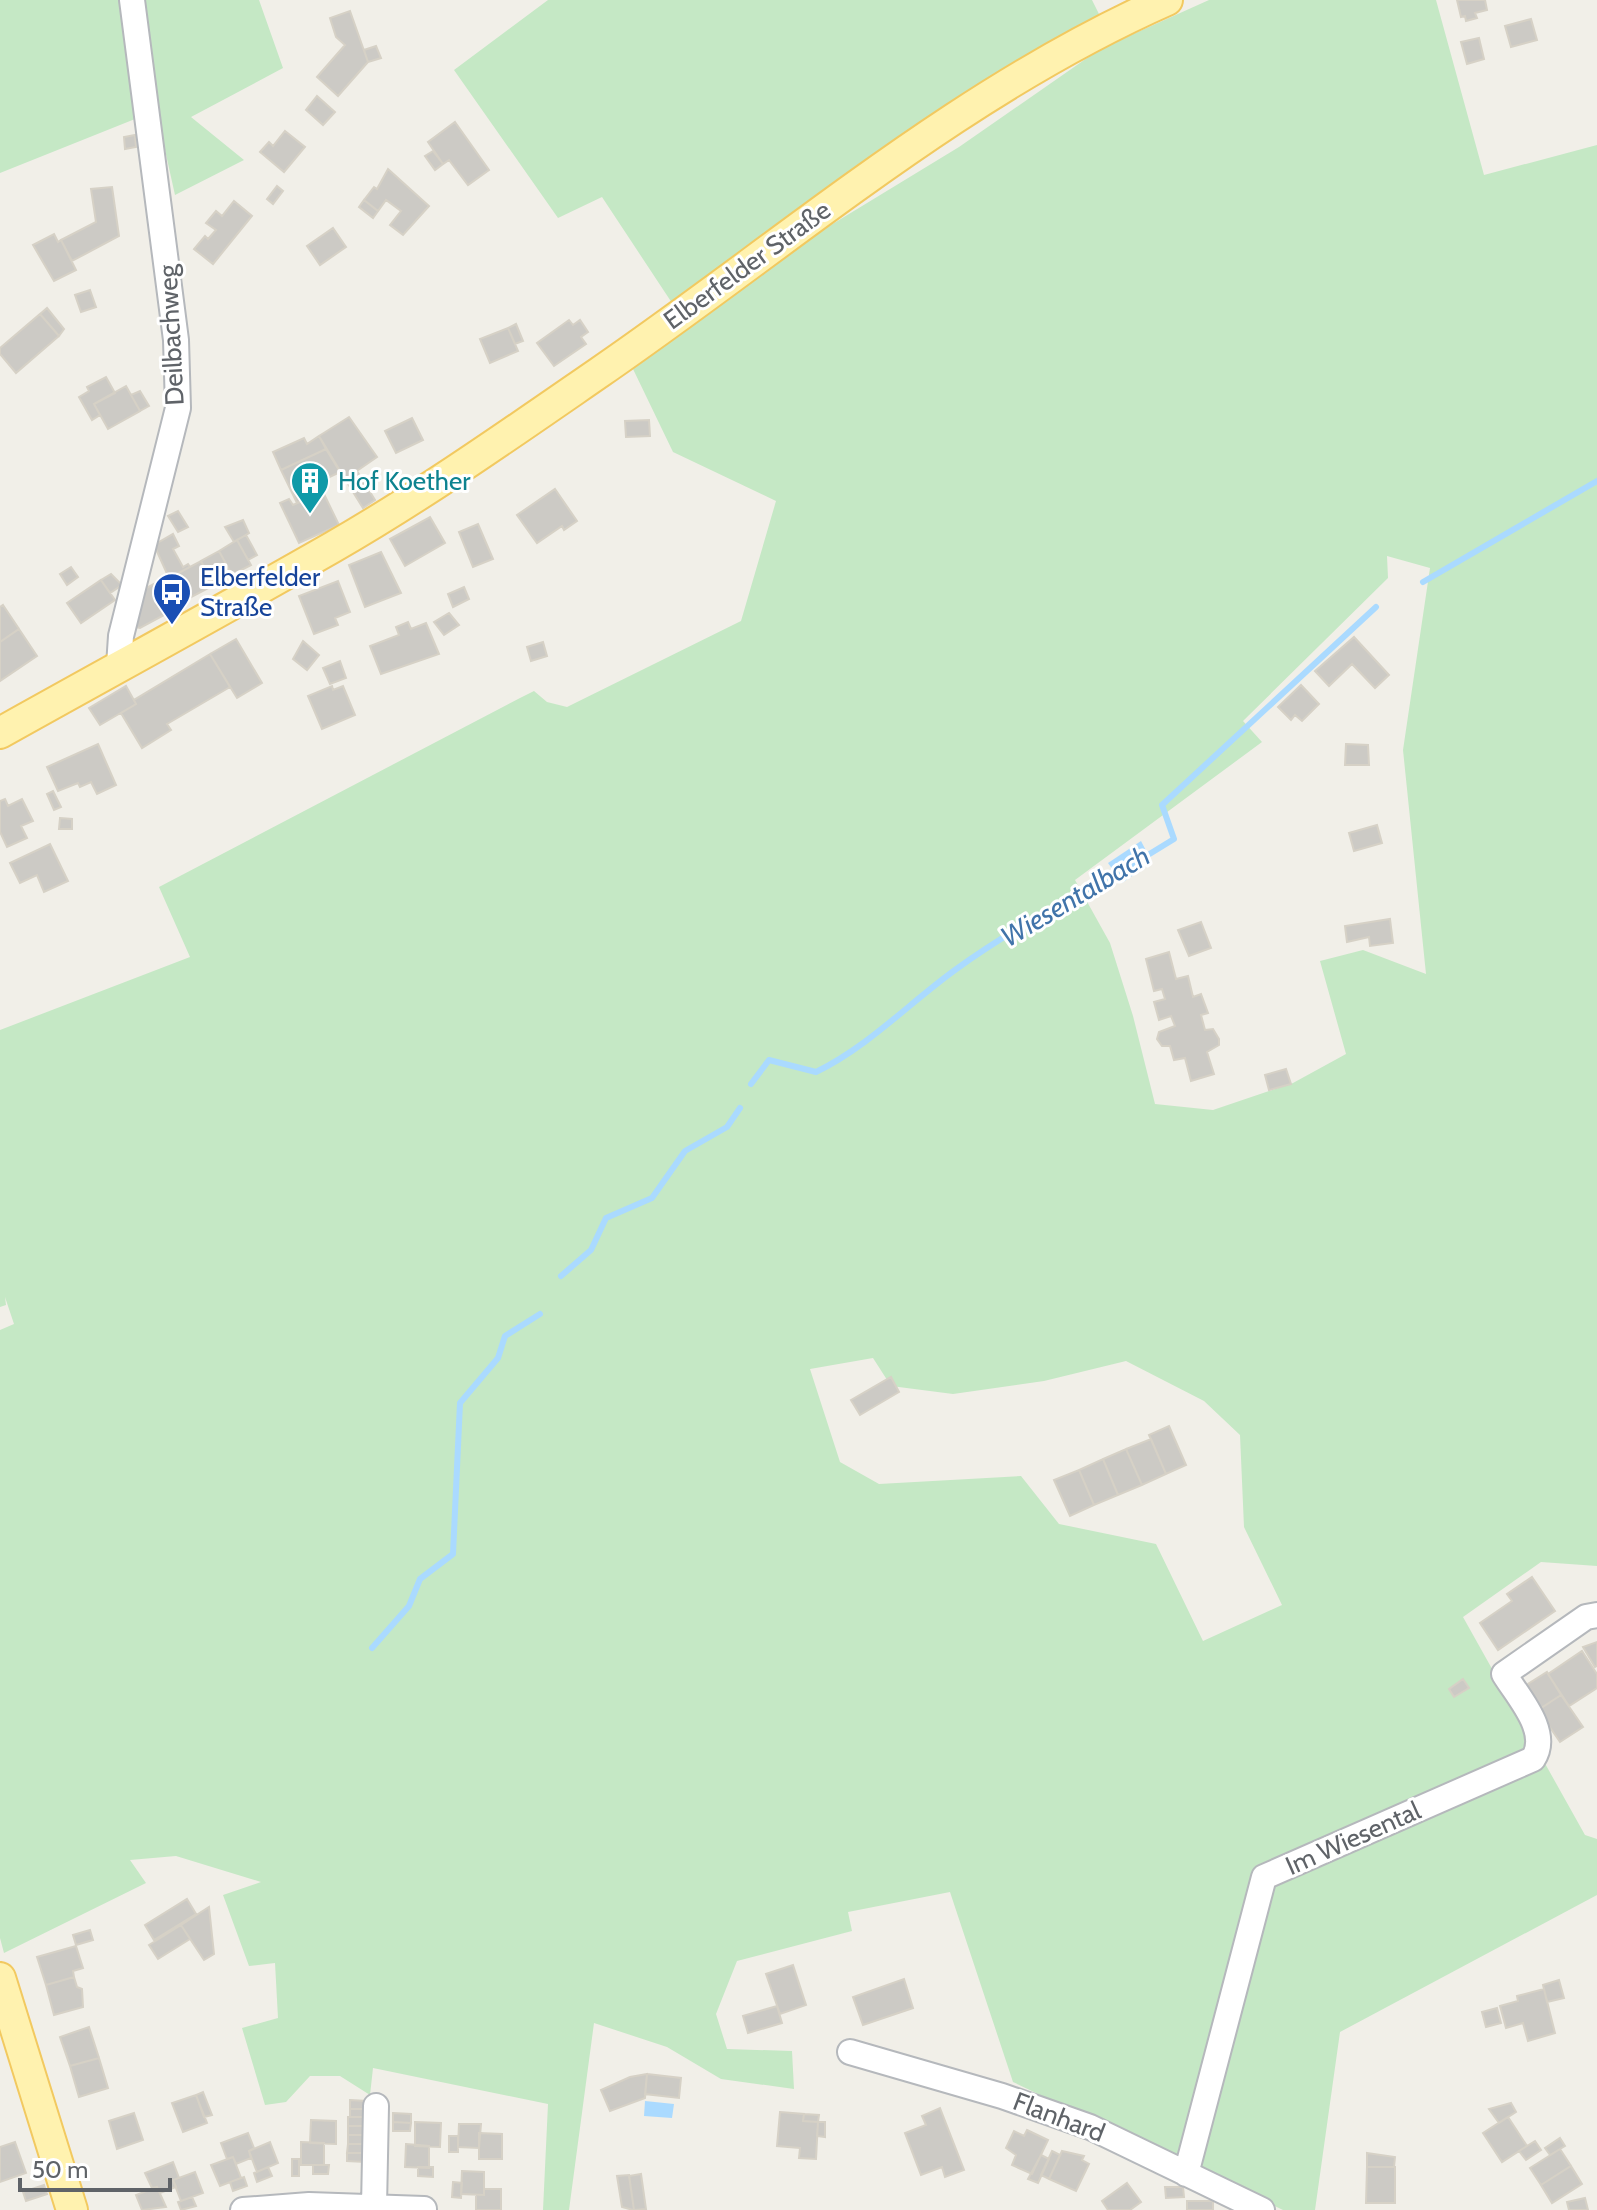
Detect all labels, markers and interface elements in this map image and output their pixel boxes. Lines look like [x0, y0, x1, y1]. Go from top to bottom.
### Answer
street label: Elberfelder Straße [657, 194, 837, 336]
street label: Deilbachweg [151, 263, 191, 406]
building icon: Hof Koether [289, 460, 331, 515]
place label: Hof Koether [338, 465, 471, 497]
place label: Elberfelder Straße [200, 561, 321, 623]
bus stop icon: Elberfelder Straße [151, 571, 193, 626]
water label: Wiesentalbach [994, 838, 1156, 954]
street label: Im Wiesental [1281, 1794, 1425, 1882]
street label: Flanhard [1009, 2085, 1109, 2149]
scale bar [20, 2142, 170, 2192]
text: 50 m [32, 2155, 88, 2184]

